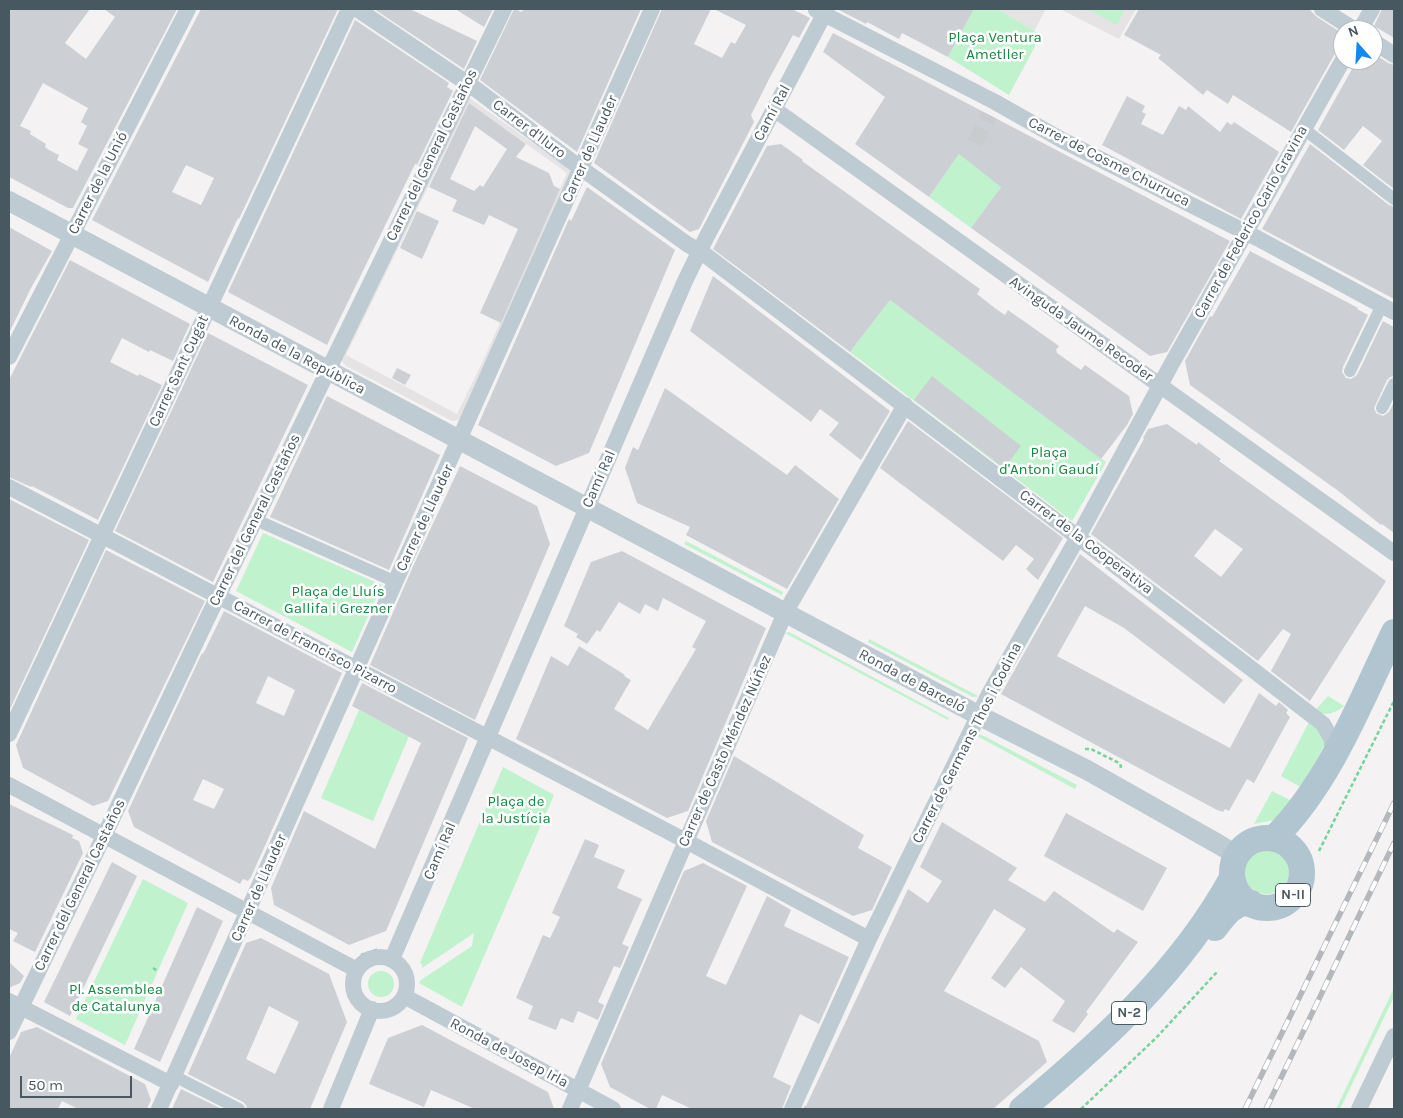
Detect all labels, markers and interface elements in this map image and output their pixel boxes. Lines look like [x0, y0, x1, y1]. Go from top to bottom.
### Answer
north arrow [1333, 20, 1383, 70]
text: N [1346, 22, 1361, 41]
park label: Plaça Ventura Ametller [948, 29, 1042, 64]
street label: Carrer del General Castaños [382, 66, 482, 244]
street label: Camí Ral [750, 82, 794, 144]
street label: Carrer de Llauder [558, 92, 622, 206]
street label: Carrer d'Iluro [489, 96, 569, 162]
street label: Carrer de Cosme Churruca [1025, 113, 1193, 211]
street label: Carrer de Federico Carlo Gravina [1190, 122, 1312, 322]
street label: Carrer de la Unió [64, 129, 132, 237]
street label: Avinguda Jaume Recoder [1006, 273, 1156, 385]
street label: Ronda de la República [226, 311, 368, 399]
street label: Carrer Sant Cugat [145, 312, 213, 430]
street label: Carrer del General Castaños [205, 431, 305, 609]
park label: Plaça d'Antoni Gaudí [999, 444, 1099, 479]
street label: Camí Ral [578, 447, 620, 511]
street label: Carrer de Llauder [392, 462, 458, 574]
street label: Carrer de la Cooperativa [1016, 486, 1156, 598]
park label: Plaça de Lluís Gallifa i Grezner [284, 583, 392, 618]
street label: Carrer de Francisco Pizarro [230, 596, 400, 698]
street label: Carrer de Germans Thos i Codina [908, 640, 1026, 846]
street label: Ronda de Barceló [856, 645, 968, 717]
street label: Carrer de Casto Méndez Núñez [675, 652, 775, 850]
park label: Plaça de la Justícia [481, 793, 551, 828]
street label: Carrer del General Castaños [30, 796, 130, 974]
street label: Camí Ral [420, 819, 460, 883]
street label: Carrer de Llauder [227, 831, 291, 945]
road number: N-II [1276, 884, 1310, 906]
park label: Pl. Assemblea de Catalunya [69, 981, 163, 1016]
road number: N-2 [1112, 1001, 1146, 1024]
street label: Ronda de Josep Irla [447, 1014, 571, 1092]
scale bar [22, 1066, 135, 1098]
text: 50 m [28, 1076, 63, 1094]

